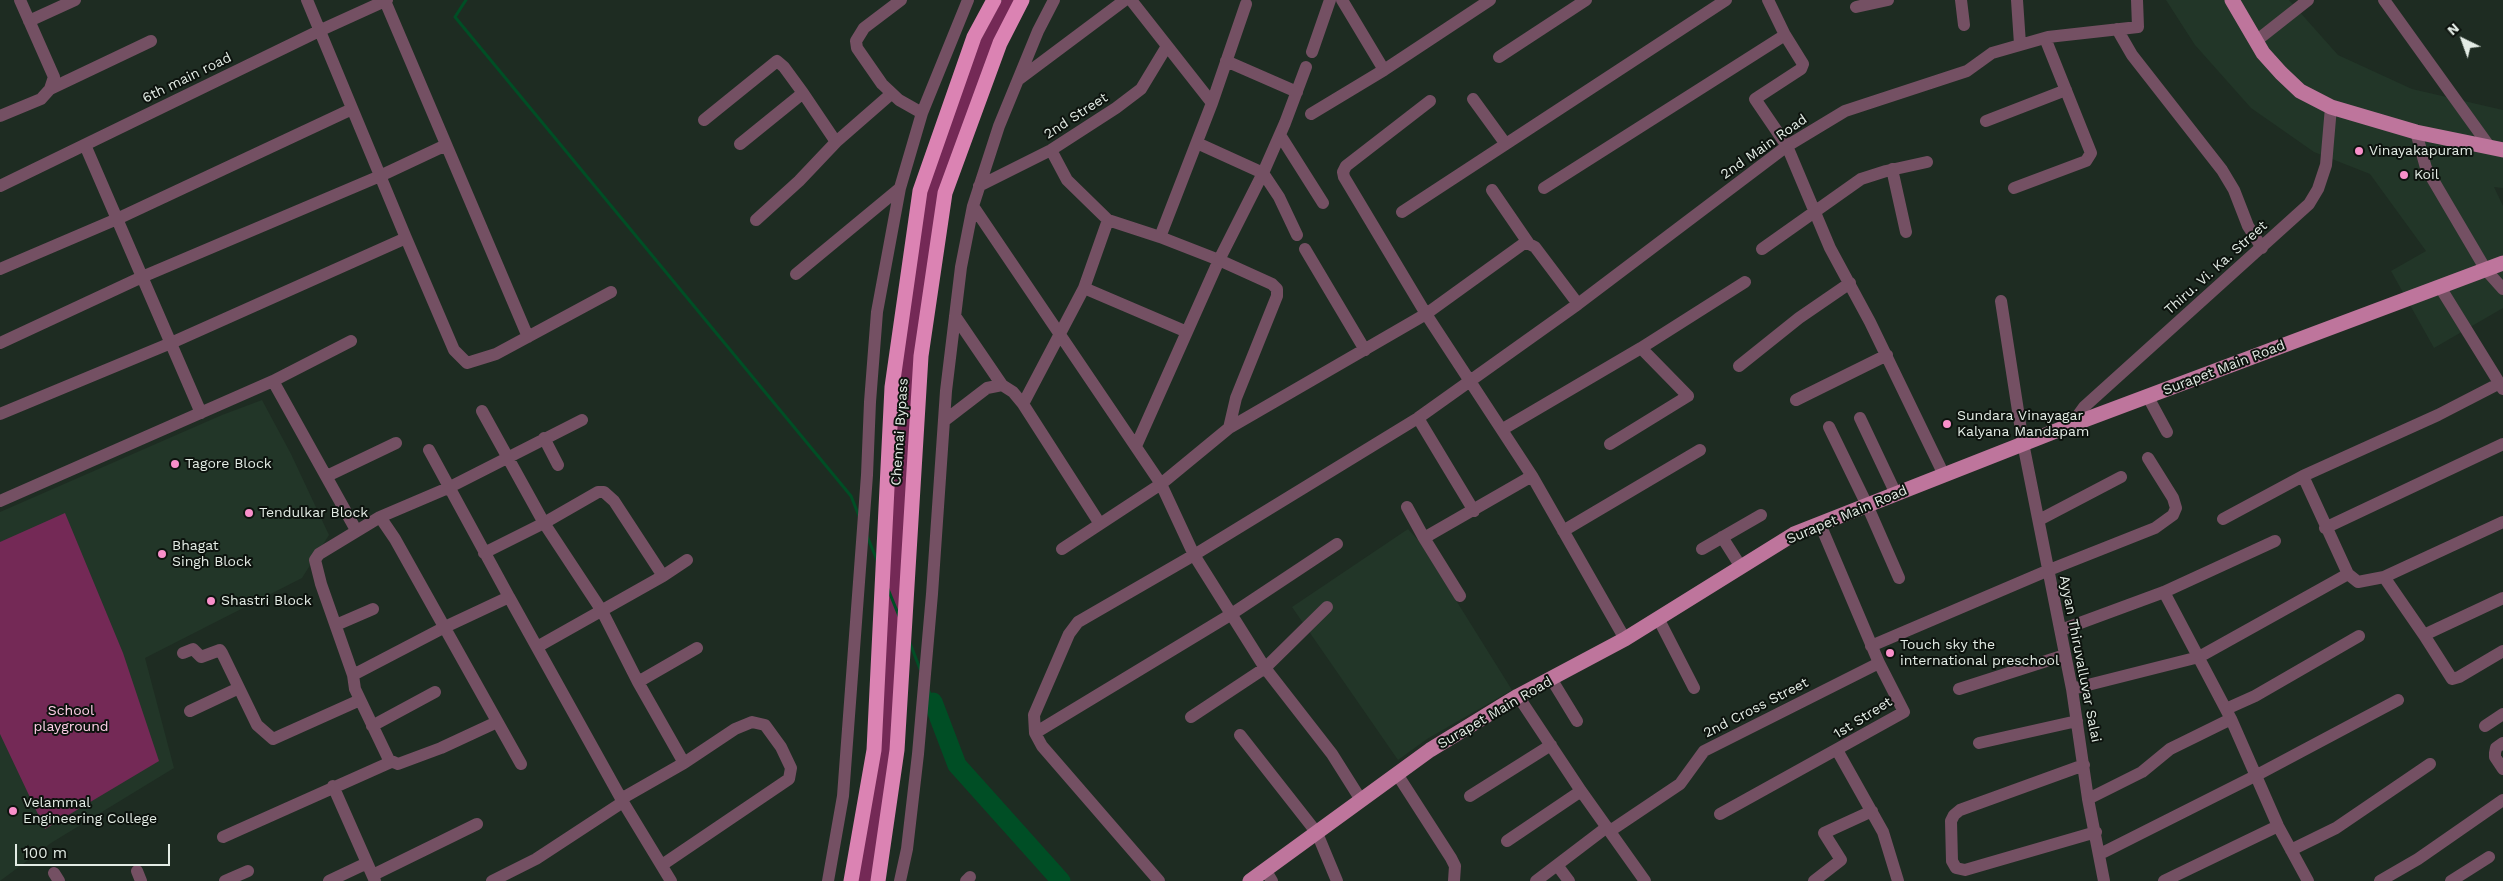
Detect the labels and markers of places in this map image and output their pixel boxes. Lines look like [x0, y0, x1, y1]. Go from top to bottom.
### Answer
place label: Vinayakapuram [2369, 143, 2473, 159]
marker: Vinayakapuram [2353, 145, 2365, 157]
place label: Koil [2414, 167, 2439, 183]
marker: Koil [2398, 169, 2410, 181]
place label: Sundara Vinayagar Kalyana Mandapam [1957, 408, 2089, 441]
marker: Sundara Vinayagar Kalyana Mandapam [1941, 418, 1953, 430]
place label: Tagore Block [185, 456, 272, 472]
marker: Tagore Block [169, 458, 181, 470]
place label: Tendulkar Block [259, 505, 368, 521]
marker: Tendulkar Block [243, 507, 255, 519]
place label: Bhagat Singh Block [172, 538, 252, 570]
marker: Bhagat Singh Block [156, 548, 168, 560]
place label: Shastri Block [221, 593, 312, 609]
marker: Shastri Block [205, 595, 217, 607]
place label: Touch sky the international preschool [1900, 637, 2059, 670]
marker: Touch sky the international preschool [1884, 647, 1896, 659]
place label: Velammal Engineering College [23, 795, 157, 828]
marker: Velammal Engineering College [7, 805, 19, 817]

